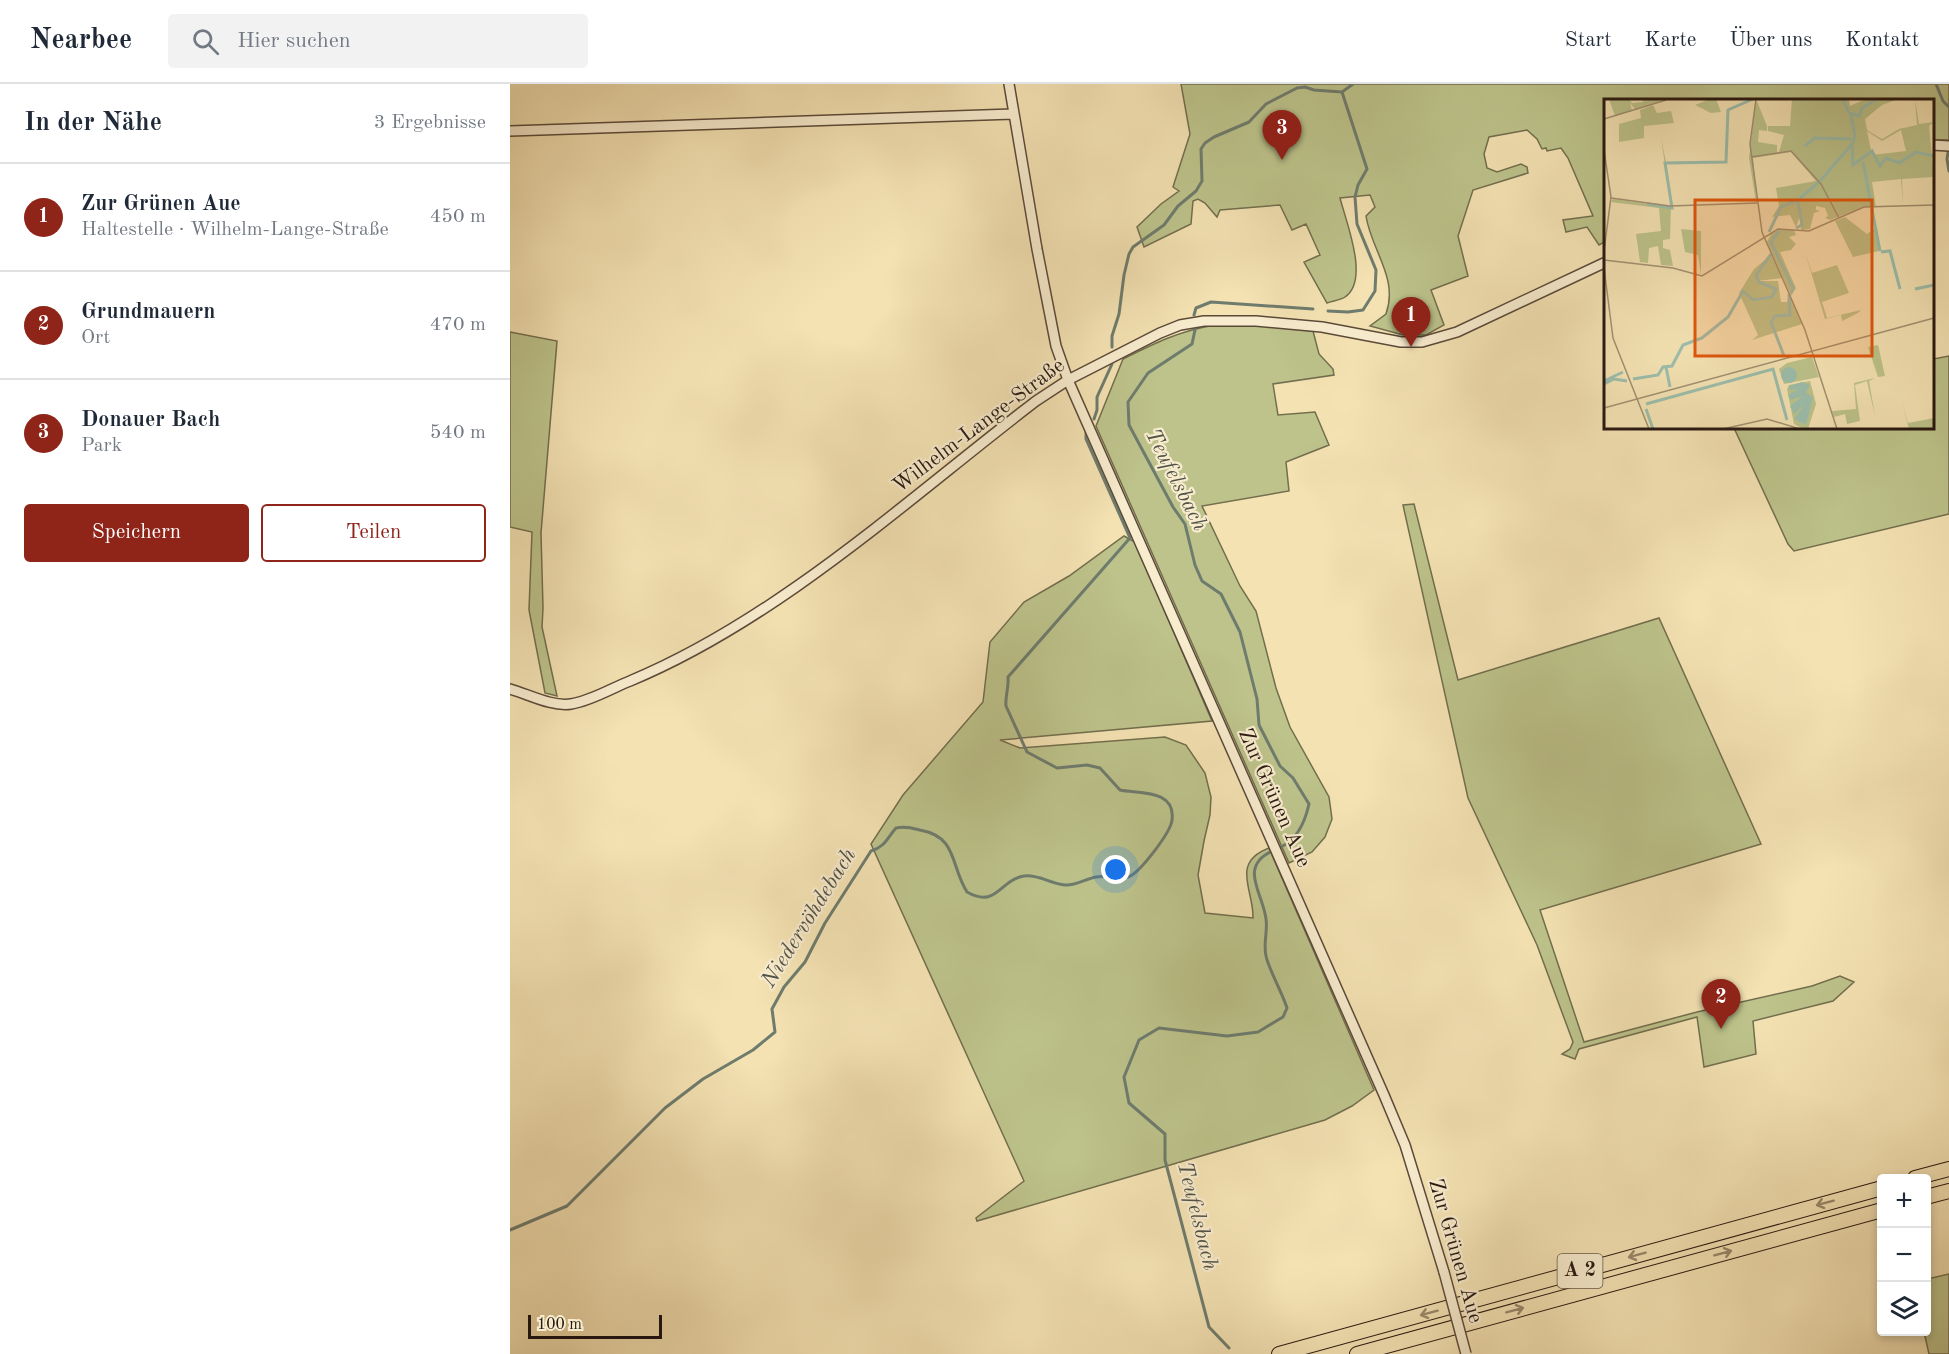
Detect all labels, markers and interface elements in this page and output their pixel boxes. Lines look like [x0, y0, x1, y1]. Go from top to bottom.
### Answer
search box [168, 14, 588, 68]
icon: search [189, 25, 222, 58]
text: Nearbee [30, 27, 132, 55]
text: Hier suchen [237, 30, 351, 52]
text: Start [1565, 30, 1612, 51]
text: Karte [1645, 30, 1696, 51]
text: Über uns [1729, 30, 1812, 51]
text: Kontakt [1845, 30, 1919, 51]
inset map [1604, 99, 1934, 429]
text: In der Nähe [24, 110, 162, 136]
pin: 3 [1262, 110, 1302, 160]
text: 3 Ergebnisse [374, 113, 486, 133]
text: Zur Grünen Aue [81, 193, 241, 215]
text: 1 [38, 207, 49, 227]
text: 450 m [430, 207, 486, 227]
text: Haltestelle · Wilhelm-Lange-Straße [81, 220, 389, 240]
pin: 1 [1392, 298, 1430, 347]
text: Grundmauern [81, 301, 216, 323]
text: 2 [38, 315, 49, 335]
text: 470 m [430, 315, 486, 335]
text: Ort [81, 328, 110, 348]
street label: Wilhelm-Lange-Straße [889, 355, 1069, 497]
text: Donauer Bach [81, 409, 220, 431]
text: 3 [38, 423, 49, 443]
text: 540 m [430, 423, 486, 443]
water label: Teufelsbach [1141, 425, 1211, 535]
text: Park [81, 436, 122, 456]
button: Speichern [24, 504, 249, 562]
button: Teilen [261, 504, 486, 562]
street label: Zur Grünen Aue [1234, 725, 1314, 871]
water label: Niedervöhdebach [757, 845, 861, 992]
your location [1101, 855, 1130, 884]
pin: 2 [1702, 980, 1740, 1029]
water label: Teufelsbach [1173, 1159, 1221, 1273]
map controls [1877, 1174, 1931, 1336]
button: + [1877, 1174, 1931, 1228]
street label: Zur Grünen Aue [1424, 1176, 1486, 1326]
one-way arrow [1816, 1198, 1835, 1210]
button: − [1877, 1228, 1931, 1282]
one-way arrow [1713, 1247, 1732, 1259]
one-way arrow [1628, 1250, 1647, 1262]
road number: A 2 [1558, 1254, 1602, 1288]
button: layers [1877, 1282, 1931, 1336]
one-way arrow [1505, 1304, 1524, 1316]
one-way arrow [1420, 1307, 1439, 1319]
scale bar [528, 1312, 662, 1340]
text: 100 m [537, 1317, 582, 1333]

